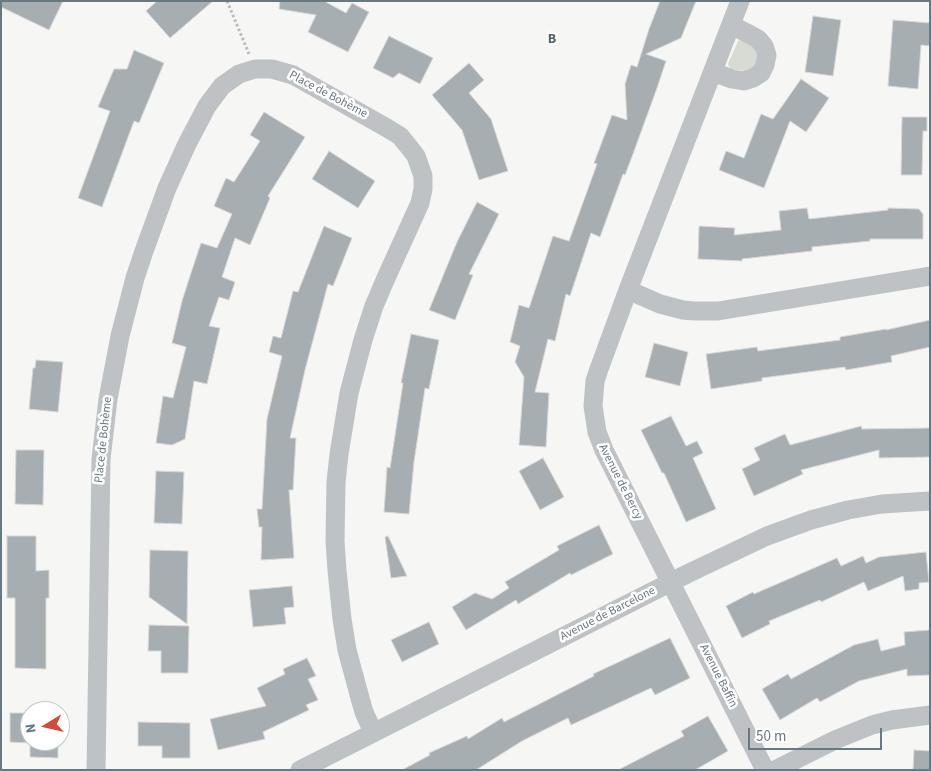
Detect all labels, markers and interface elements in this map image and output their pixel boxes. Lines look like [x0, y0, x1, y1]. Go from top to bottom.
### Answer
district label: B [548, 32, 556, 48]
street label: Place de Bohème [286, 68, 370, 122]
street label: Place de Bohème [92, 396, 116, 484]
street label: Avenue de Bercy [595, 442, 645, 522]
street label: Avenue de Barcelone [558, 584, 658, 644]
street label: Avenue Baffin [696, 642, 740, 710]
north arrow [20, 701, 70, 751]
scale bar [751, 718, 885, 750]
text: N [21, 722, 42, 734]
text: 50 m [756, 726, 786, 747]

